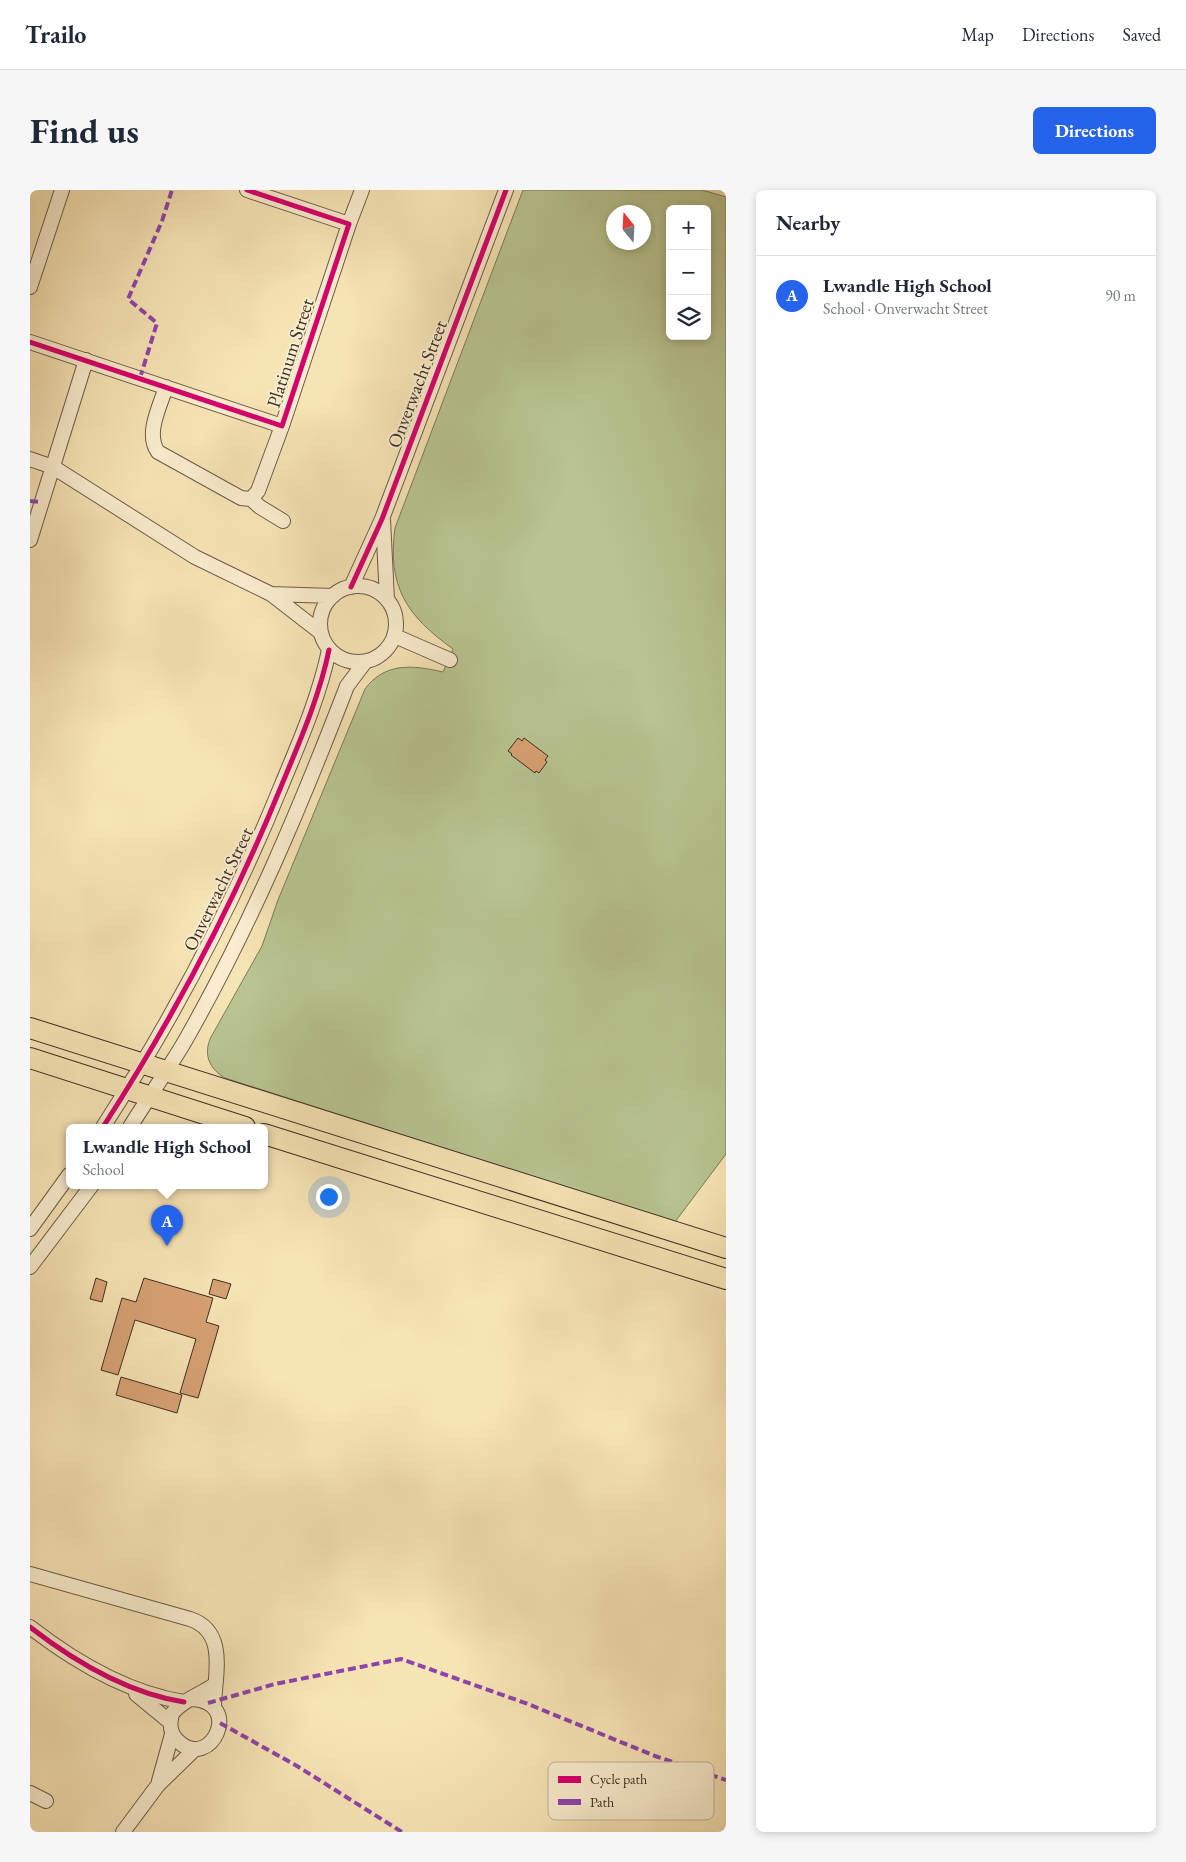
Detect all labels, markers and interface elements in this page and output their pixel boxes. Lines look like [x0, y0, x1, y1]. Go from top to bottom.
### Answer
text: Trailo [25, 19, 86, 50]
text: Map [962, 23, 994, 46]
text: Directions [1022, 23, 1094, 46]
text: Saved [1122, 23, 1161, 46]
button: Directions [1033, 107, 1156, 154]
text: Find us [30, 108, 139, 153]
north arrow [606, 205, 651, 250]
map controls [666, 205, 711, 340]
button: + [666, 205, 711, 250]
text: Nearby [776, 209, 840, 236]
button: − [666, 250, 711, 295]
text: Lwandle High School [823, 273, 992, 298]
text: A [786, 285, 798, 306]
text: 90 m [1105, 285, 1136, 306]
street label: Platinum Street [261, 295, 319, 411]
button: layers [666, 295, 711, 340]
text: School · Onverwacht Street [823, 298, 988, 319]
street label: Onverwacht Street [381, 316, 453, 451]
street label: Onverwacht Street [177, 823, 259, 955]
popup [66, 1124, 268, 1189]
text: Lwandle High School [83, 1134, 251, 1159]
text: School [83, 1159, 124, 1180]
your location [316, 1184, 342, 1210]
pin: A [151, 1205, 183, 1246]
legend [548, 1762, 714, 1820]
text: Cycle path [590, 1770, 647, 1788]
text: Path [590, 1793, 614, 1811]

